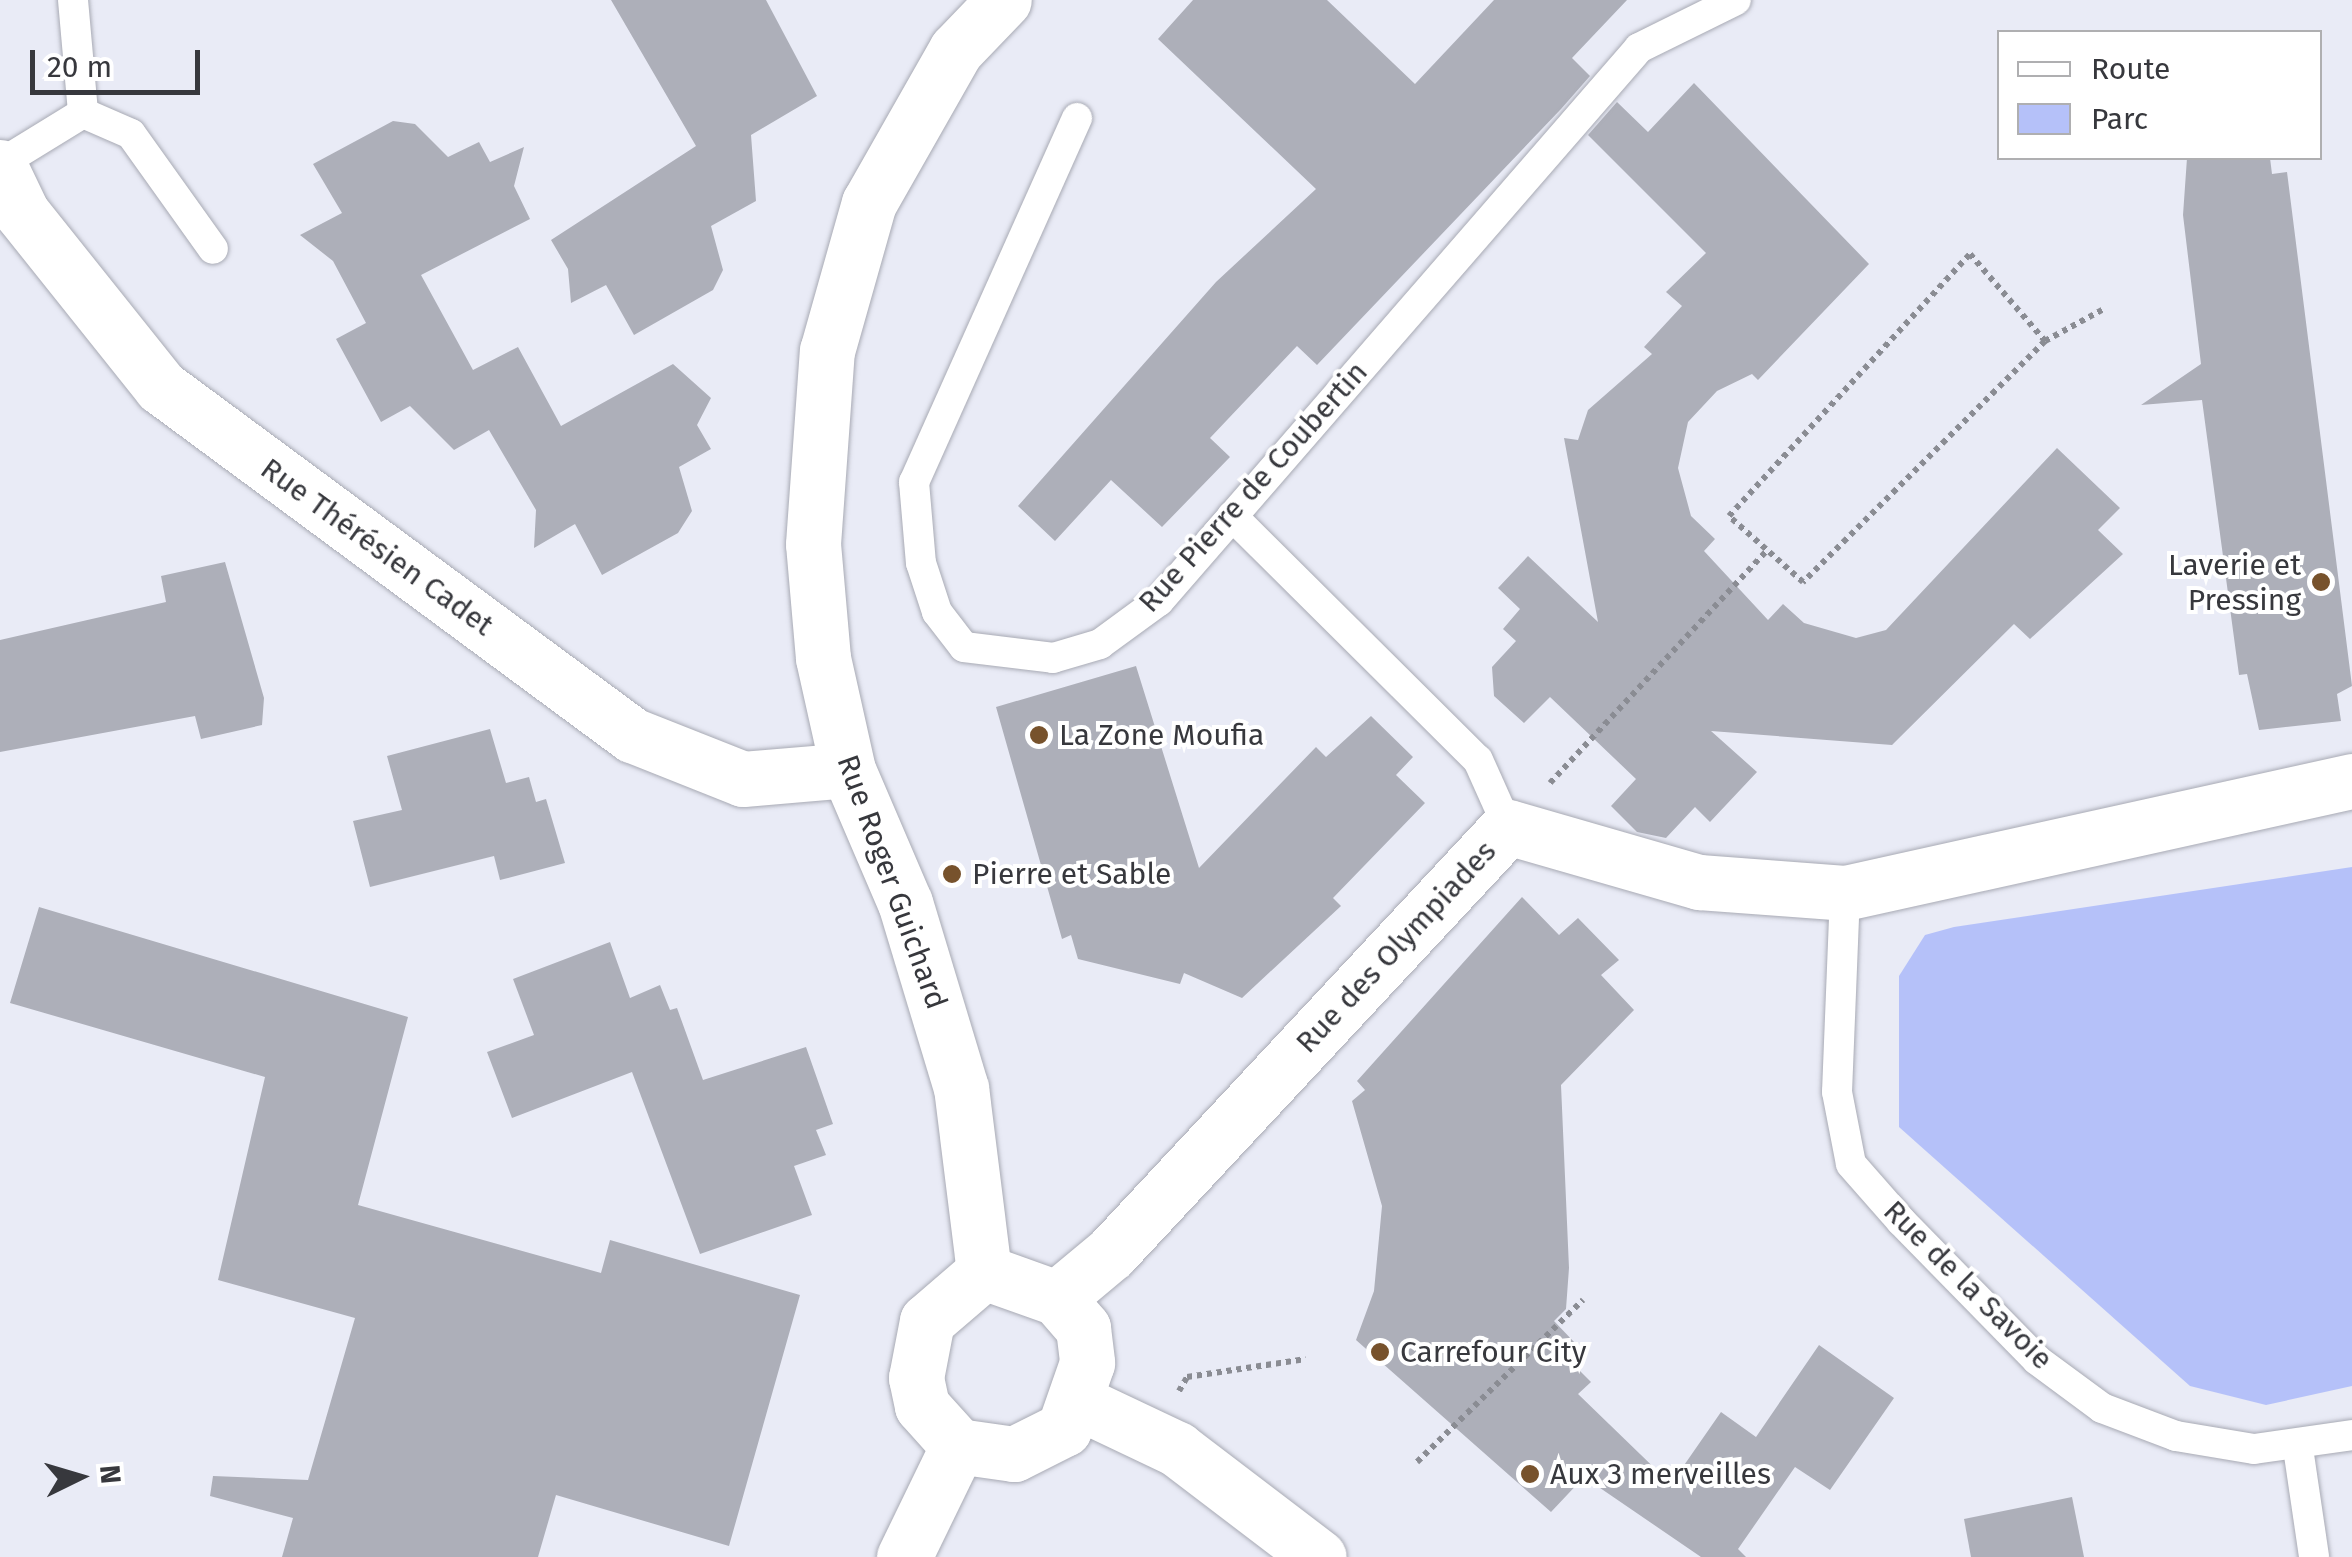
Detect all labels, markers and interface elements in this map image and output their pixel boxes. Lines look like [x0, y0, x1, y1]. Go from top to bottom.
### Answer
scale bar [35, 30, 205, 92]
legend [1997, 30, 2322, 160]
text: 20 m [47, 49, 112, 85]
text: Route [2091, 51, 2170, 87]
text: Parc [2091, 101, 2148, 137]
street label: Rue Pierre de Coubertin [1131, 354, 1375, 620]
street label: Rue Thérésien Cadet [254, 451, 500, 643]
place label: Laverie et Pressing [2168, 547, 2301, 618]
marker: Laverie et Pressing [2310, 571, 2332, 593]
place label: La Zone Moufia [1059, 717, 1264, 753]
marker: La Zone Moufia [1028, 724, 1050, 746]
street label: Rue Roger Guichard [829, 750, 955, 1014]
street label: Rue des Olympiades [1288, 834, 1504, 1060]
place label: Pierre et Sable [972, 856, 1171, 892]
marker: Pierre et Sable [941, 863, 963, 885]
street label: Rue de la Savoie [1876, 1193, 2060, 1377]
place label: Carrefour City [1400, 1334, 1586, 1370]
marker: Carrefour City [1369, 1341, 1391, 1363]
north arrow [30, 1427, 130, 1527]
place label: Aux 3 merveilles [1550, 1456, 1771, 1492]
marker: Aux 3 merveilles [1519, 1463, 1541, 1485]
text: N [93, 1464, 128, 1485]

